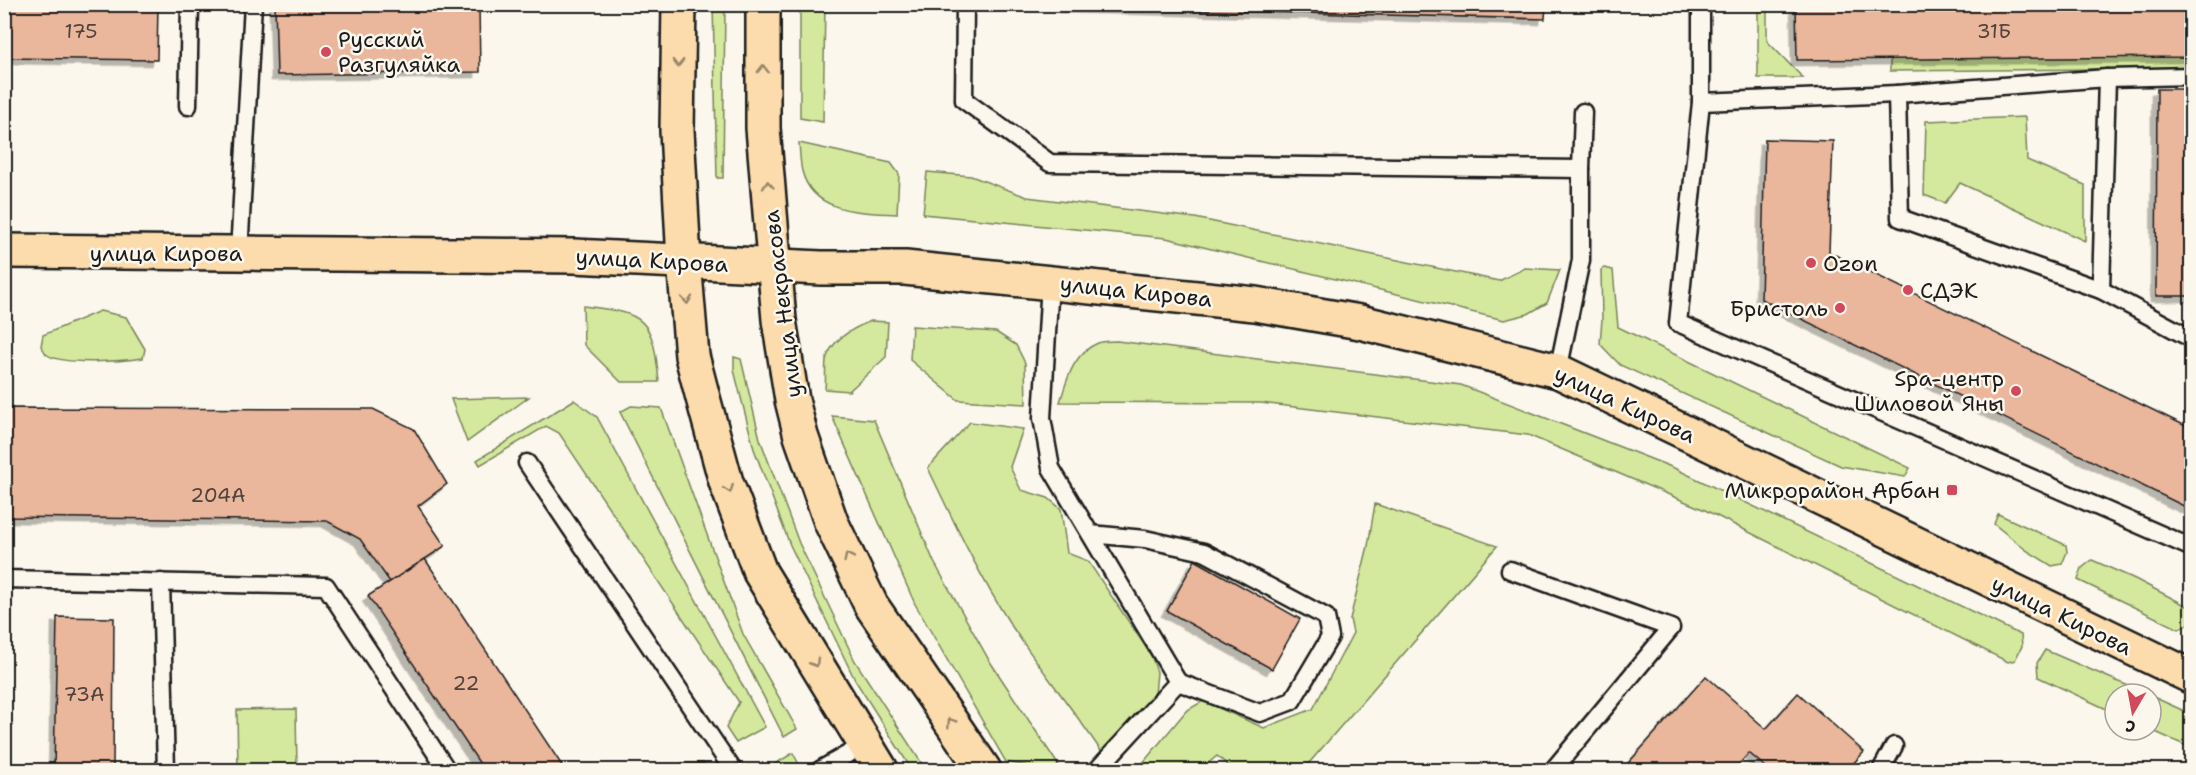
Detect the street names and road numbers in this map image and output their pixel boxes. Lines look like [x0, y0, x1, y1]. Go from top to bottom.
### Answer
street label: улица Некрасова [757, 208, 808, 400]
street label: улица Кирова [90, 239, 243, 268]
street label: улица Кирова [575, 242, 729, 279]
street label: улица Кирова [1058, 269, 1214, 314]
street label: улица Кирова [1549, 359, 1700, 450]
street label: улица Кирова [1987, 569, 2137, 662]

